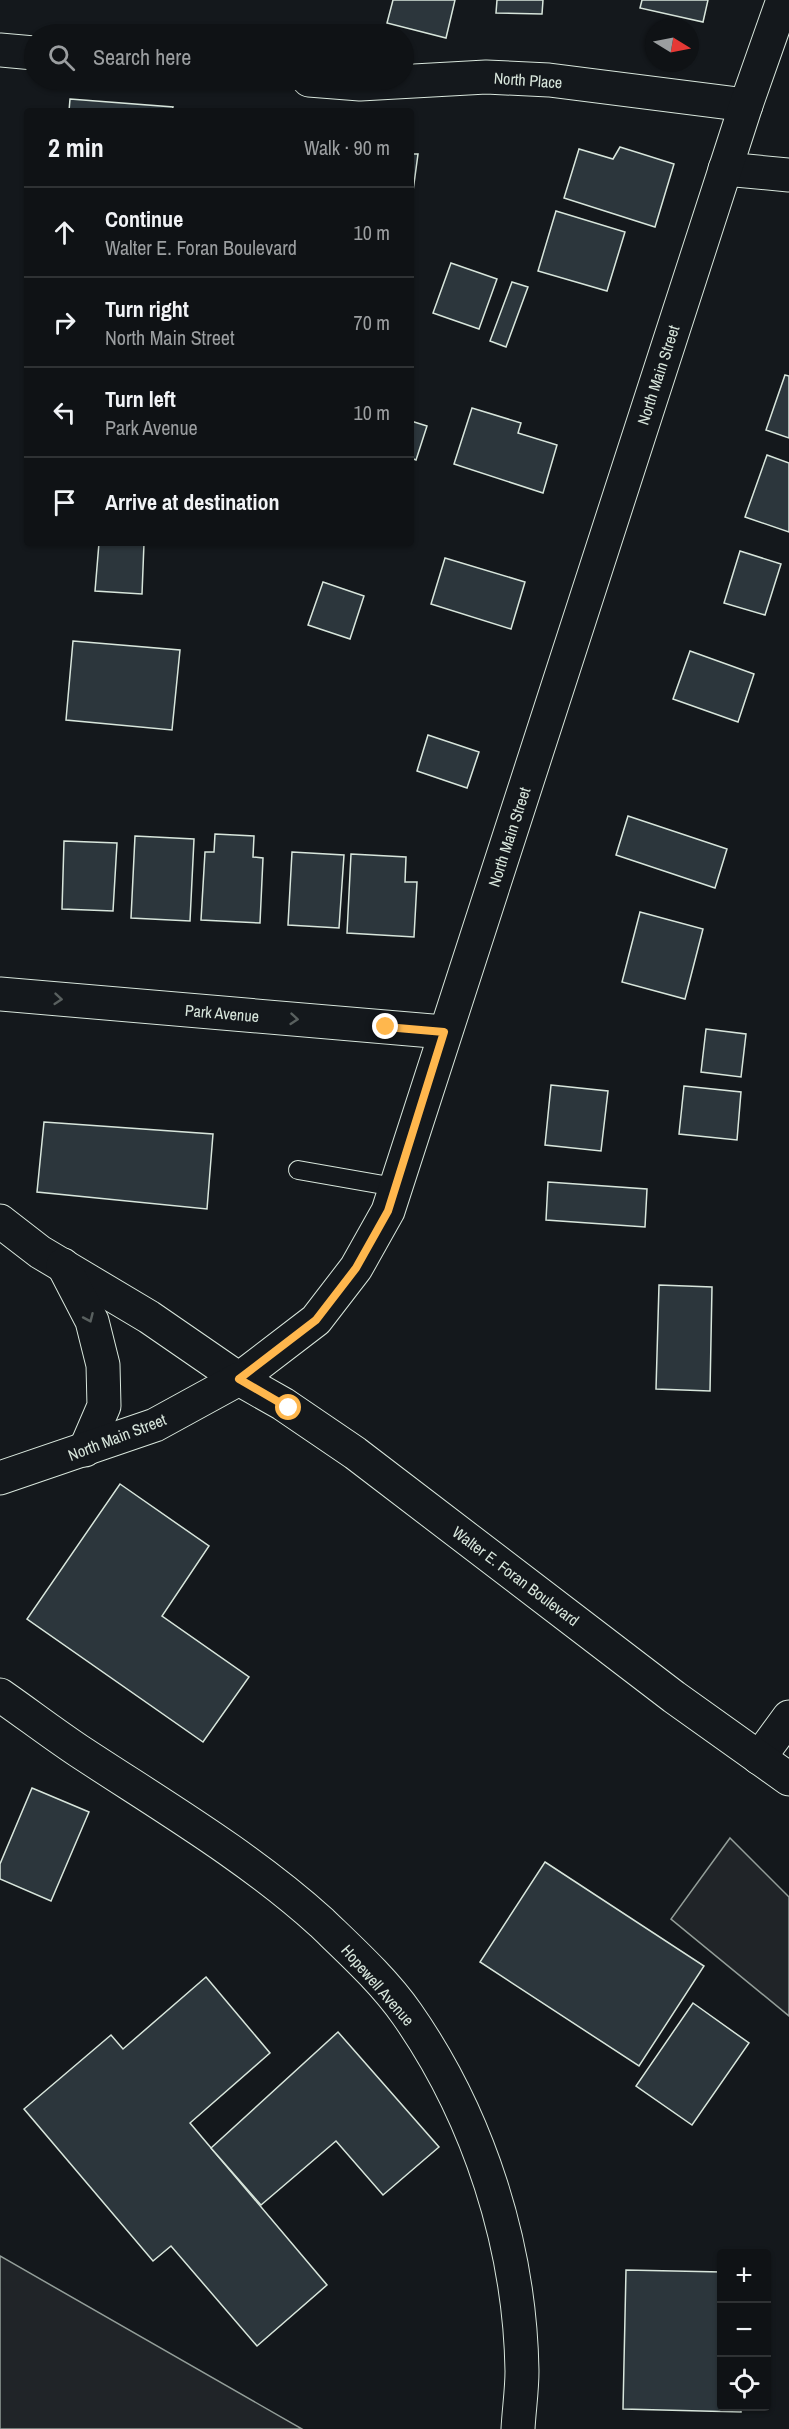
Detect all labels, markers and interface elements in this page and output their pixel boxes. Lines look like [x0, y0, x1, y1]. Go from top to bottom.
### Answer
north arrow [645, 18, 699, 72]
search box [24, 24, 414, 90]
icon: search [45, 41, 78, 74]
text: Search here [93, 42, 191, 72]
street label: North Place [493, 67, 563, 93]
text: 2 min [48, 130, 104, 165]
text: Walk · 90 m [304, 134, 390, 161]
text: Continue [105, 204, 183, 234]
icon: ahead [48, 216, 81, 249]
text: 10 m [354, 219, 390, 246]
text: Walter E. Foran Boulevard [105, 234, 297, 261]
text: Turn right [105, 294, 189, 324]
icon: right [48, 306, 81, 339]
text: 70 m [354, 309, 390, 336]
street label: North Main Street [632, 322, 685, 428]
text: North Main Street [105, 324, 234, 351]
text: Turn left [105, 384, 176, 414]
icon: left [48, 396, 81, 429]
text: 10 m [354, 399, 390, 426]
text: Park Avenue [105, 414, 198, 441]
icon: arrive [48, 486, 81, 519]
text: Arrive at destination [105, 487, 279, 517]
street label: North Main Street [483, 784, 536, 890]
one-way arrow [54, 992, 63, 1005]
street label: Park Avenue [184, 999, 260, 1027]
one-way arrow [290, 1012, 299, 1025]
route end [372, 1013, 398, 1039]
one-way arrow [82, 1311, 94, 1322]
route start [275, 1394, 301, 1420]
street label: North Main Street [65, 1408, 170, 1466]
street label: Walter E. Foran Boulevard [448, 1521, 584, 1631]
street label: Hopewell Avenue [337, 1940, 419, 2030]
map controls [717, 2249, 771, 2411]
button: + [717, 2249, 771, 2303]
button: − [717, 2303, 771, 2357]
button: locate [717, 2357, 771, 2411]

